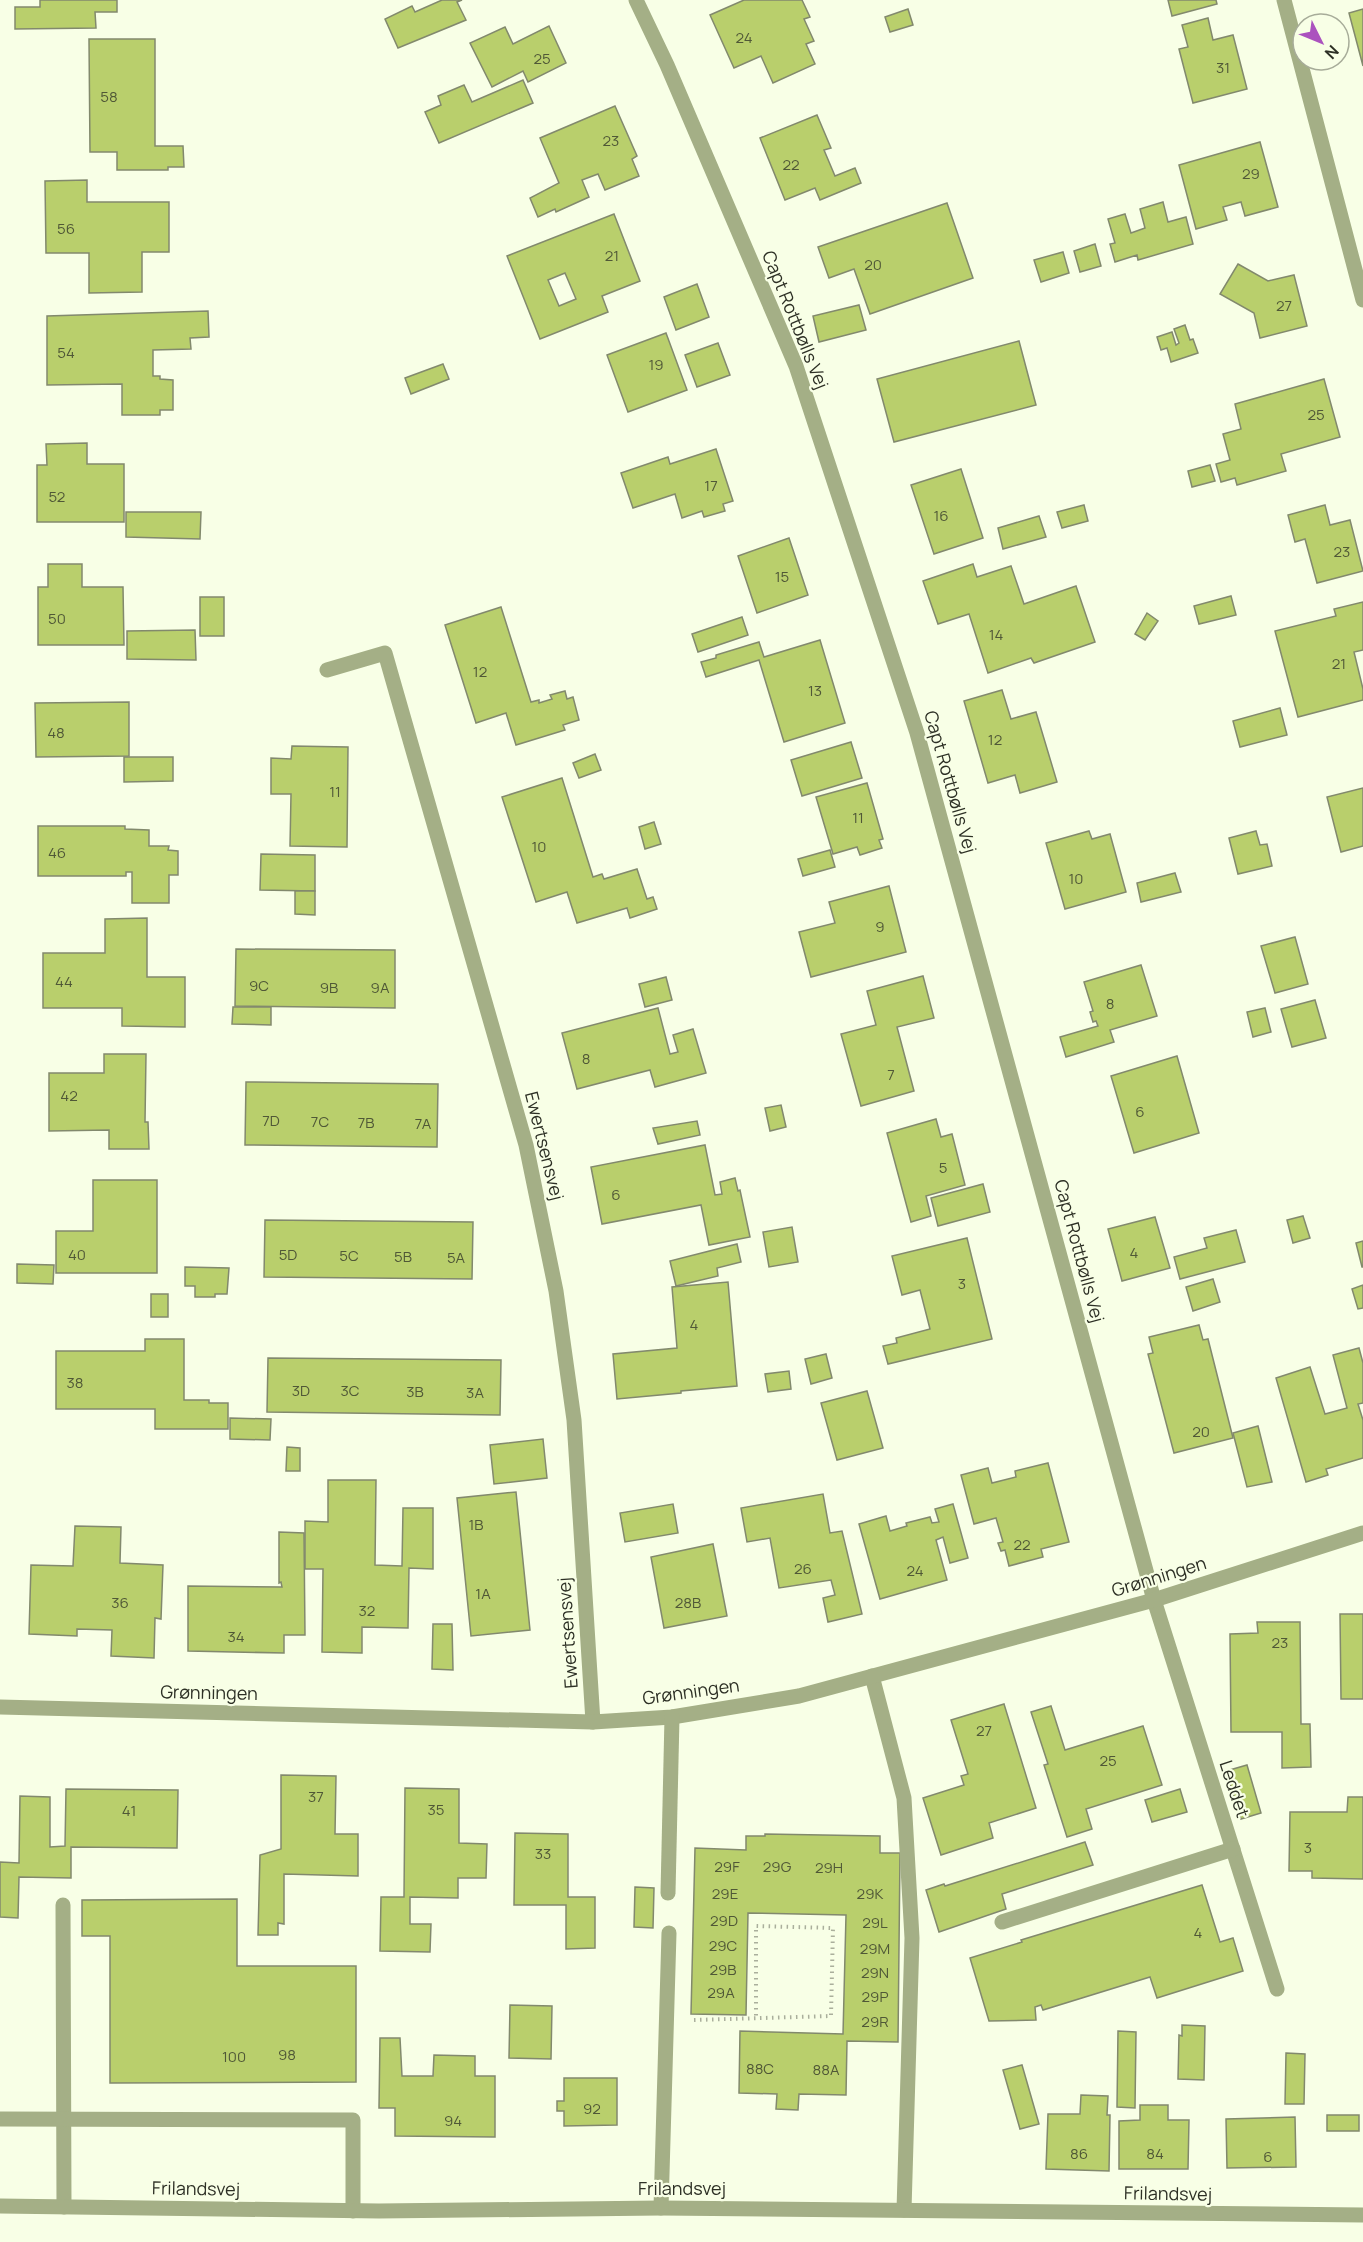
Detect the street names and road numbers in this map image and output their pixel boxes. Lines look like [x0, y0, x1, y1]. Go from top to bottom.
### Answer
street label: Capt Rottbølls Vej [757, 247, 835, 392]
street label: Capt Rottbølls Vej [919, 708, 983, 856]
street label: Ewertsensvej [520, 1089, 570, 1203]
street label: Capt Rottbølls Vej [1049, 1177, 1111, 1325]
street label: Grønningen [1109, 1550, 1209, 1602]
street label: Ewertsensvej [551, 1577, 583, 1689]
street label: Grønningen [641, 1672, 741, 1710]
street label: Grønningen [160, 1679, 258, 1705]
street label: Leddet [1214, 1757, 1255, 1820]
street label: Frilandsvej [152, 2175, 240, 2201]
street label: Frilandsvej [638, 2176, 726, 2200]
street label: Frilandsvej [1124, 2180, 1212, 2206]

